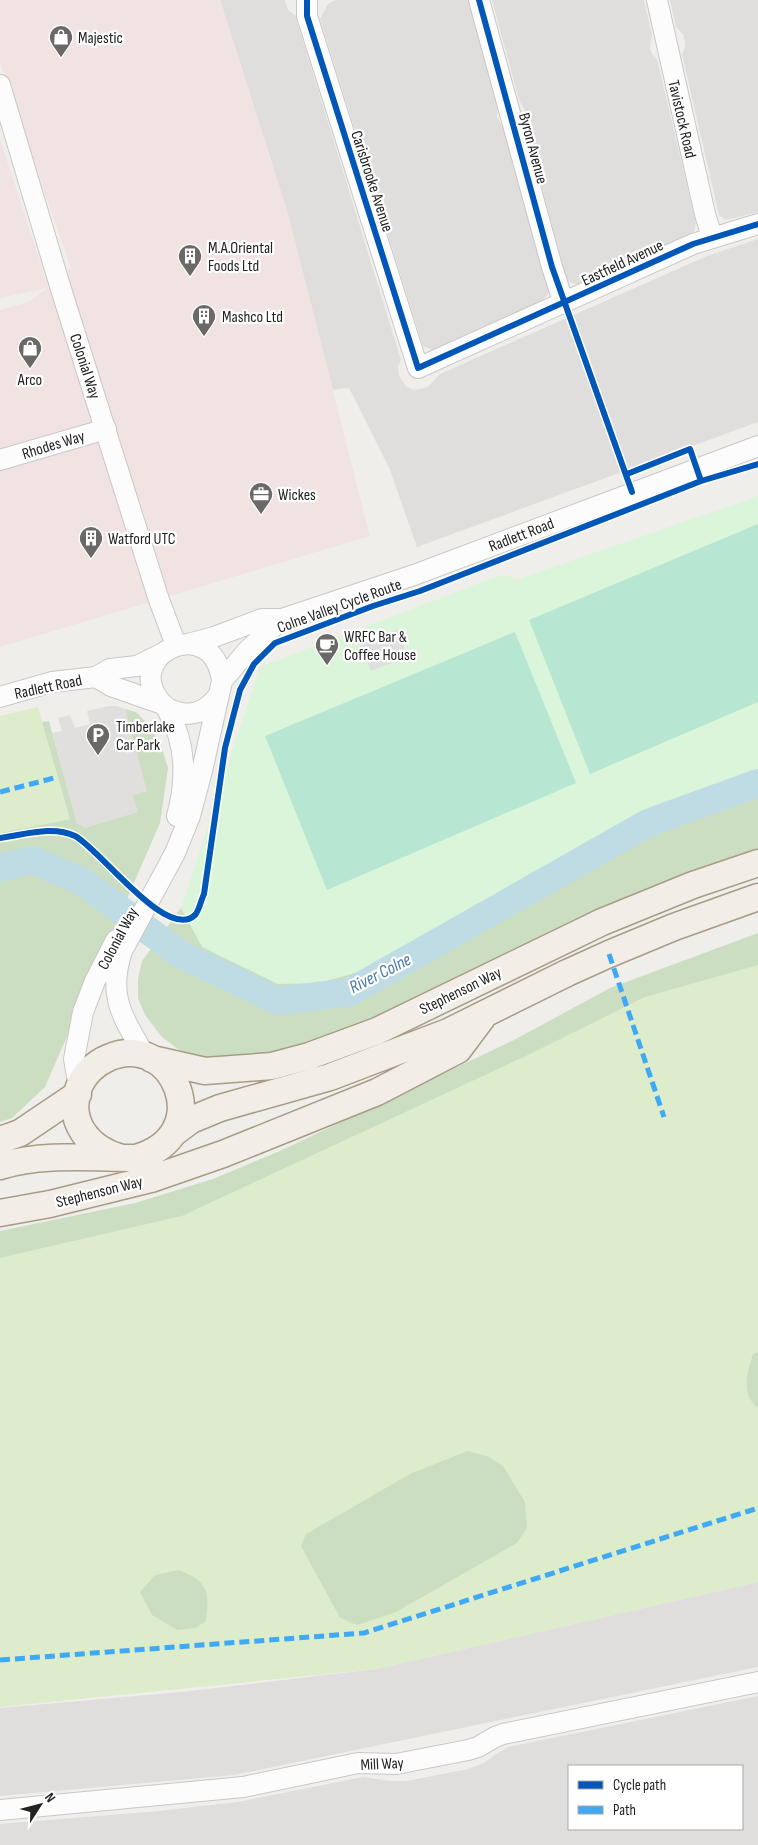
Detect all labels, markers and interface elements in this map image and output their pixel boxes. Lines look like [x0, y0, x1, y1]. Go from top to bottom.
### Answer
shop icon: Majestic [48, 24, 74, 58]
place label: Majestic [78, 29, 123, 48]
street label: Tavistock Road [663, 78, 700, 160]
street label: Byron Avenue [514, 111, 551, 186]
street label: Carisbrooke Avenue [346, 129, 397, 234]
street label: Eastfield Avenue [579, 236, 666, 291]
place label: M.A.Oriental Foods Ltd [208, 239, 273, 276]
building icon: M.A.Oriental Foods Ltd [177, 243, 203, 277]
building icon: Mashco Ltd [191, 303, 217, 337]
place label: Mashco Ltd [222, 308, 283, 327]
street label: Colonial Way [65, 331, 104, 402]
shop icon: Arco [17, 335, 43, 369]
place label: Arco [17, 371, 42, 390]
street label: Rhodes Way [20, 427, 87, 464]
office icon: Wickes [248, 481, 274, 515]
place label: Wickes [278, 486, 316, 505]
street label: Radlett Road [486, 514, 557, 557]
building icon: Watford UTC [78, 525, 104, 559]
place label: Watford UTC [108, 530, 176, 549]
street label: Colne Valley Cycle Route [275, 575, 404, 638]
place label: WRFC Bar & Coffee House [344, 628, 416, 665]
cafe icon: WRFC Bar & Coffee House [314, 632, 340, 666]
street label: Radlett Road [13, 671, 84, 704]
place label: Timberlake Car Park [116, 718, 175, 755]
parking icon: Timberlake Car Park [85, 722, 111, 756]
street label: Colonial Way [94, 904, 143, 973]
water label: River Colne [346, 949, 415, 998]
street label: Stephenson Way [417, 963, 505, 1019]
street label: Stephenson Way [54, 1172, 145, 1212]
street label: Mill Way [360, 1754, 404, 1775]
legend [568, 1765, 743, 1830]
text: Cycle path [613, 1776, 666, 1795]
north arrow [15, 1780, 65, 1830]
text: N [41, 1790, 59, 1806]
text: Path [613, 1801, 636, 1820]

